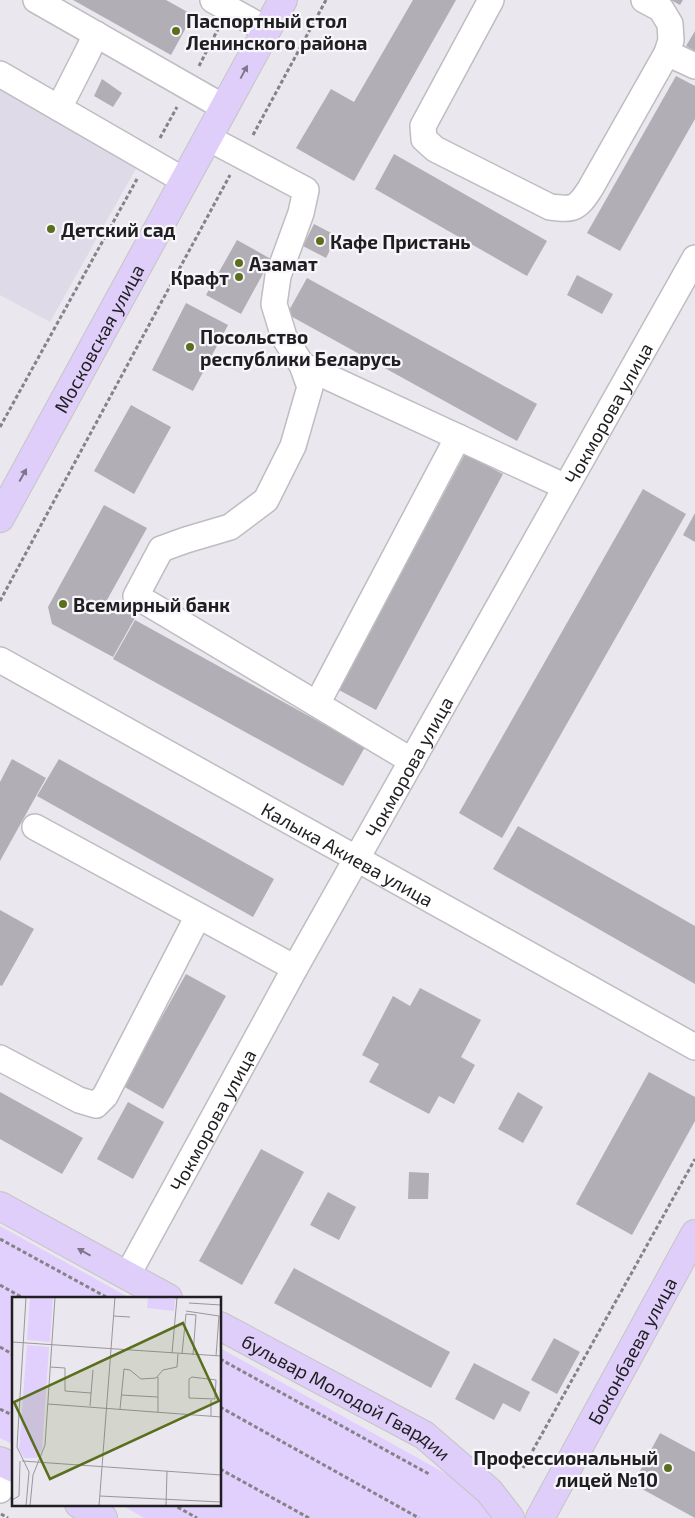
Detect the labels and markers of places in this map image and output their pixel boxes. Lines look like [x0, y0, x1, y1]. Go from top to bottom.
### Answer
place label: Паспортный стол Ленинского района [186, 9, 368, 54]
marker: Паспортный стол Ленинского района [170, 25, 182, 37]
place label: Детский сад [61, 218, 176, 241]
marker: Детский сад [45, 223, 57, 235]
place label: Кафе Пристань [330, 230, 471, 253]
marker: Кафе Пристань [314, 235, 326, 247]
place label: Азамат [249, 252, 318, 275]
marker: Азамат [233, 257, 245, 269]
place label: Крафт [170, 266, 229, 289]
marker: Крафт [233, 271, 245, 283]
place label: Посольство республики Беларусь [200, 325, 401, 370]
marker: Посольство республики Беларусь [184, 341, 196, 353]
place label: Всемирный банк [73, 593, 230, 616]
marker: Всемирный банк [57, 598, 69, 610]
place label: Профессиональный лицей №10 [473, 1446, 658, 1491]
marker: Профессиональный лицей №10 [662, 1462, 674, 1474]

